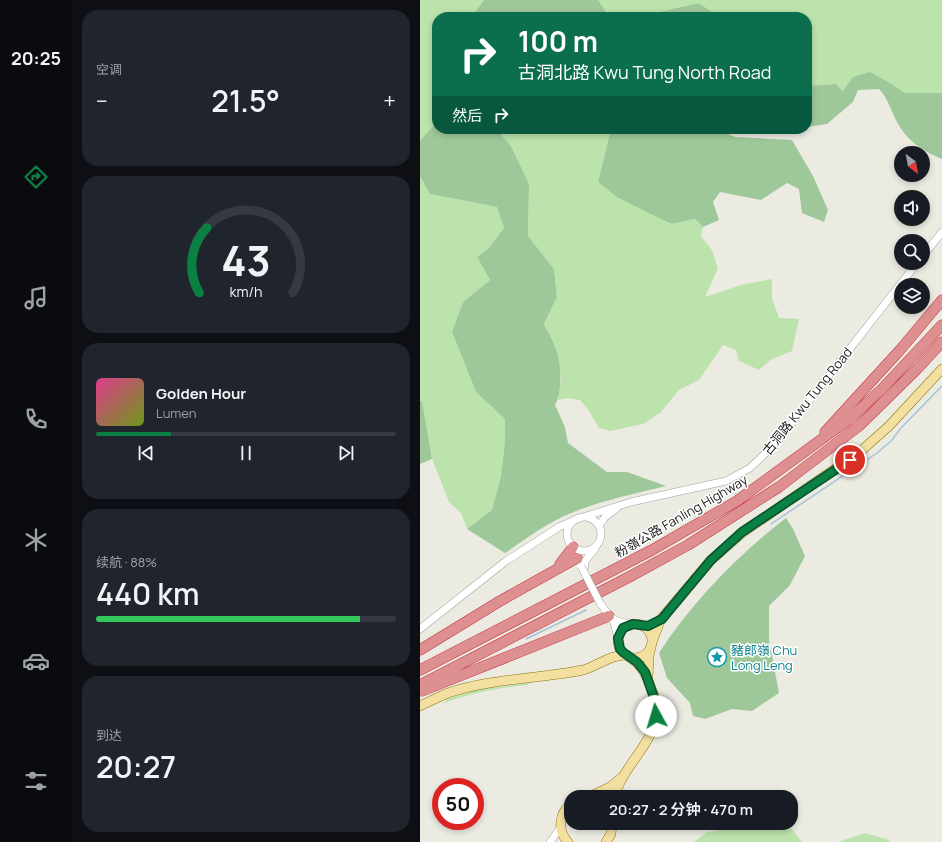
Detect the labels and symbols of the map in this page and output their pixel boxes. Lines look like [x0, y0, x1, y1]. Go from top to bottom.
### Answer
north arrow [894, 146, 930, 182]
street label: 古洞路 Kwu Tung Road [758, 344, 856, 458]
pin [833, 443, 867, 477]
street label: 粉嶺公路 Fanling Highway [611, 470, 751, 561]
place label: 豬郎嶺 Chu Long Leng [731, 641, 797, 674]
place icon: 豬郎嶺 Chu Long Leng [706, 646, 728, 668]
position arrow [635, 695, 677, 737]
speed limit sign: 50 [432, 778, 484, 830]

